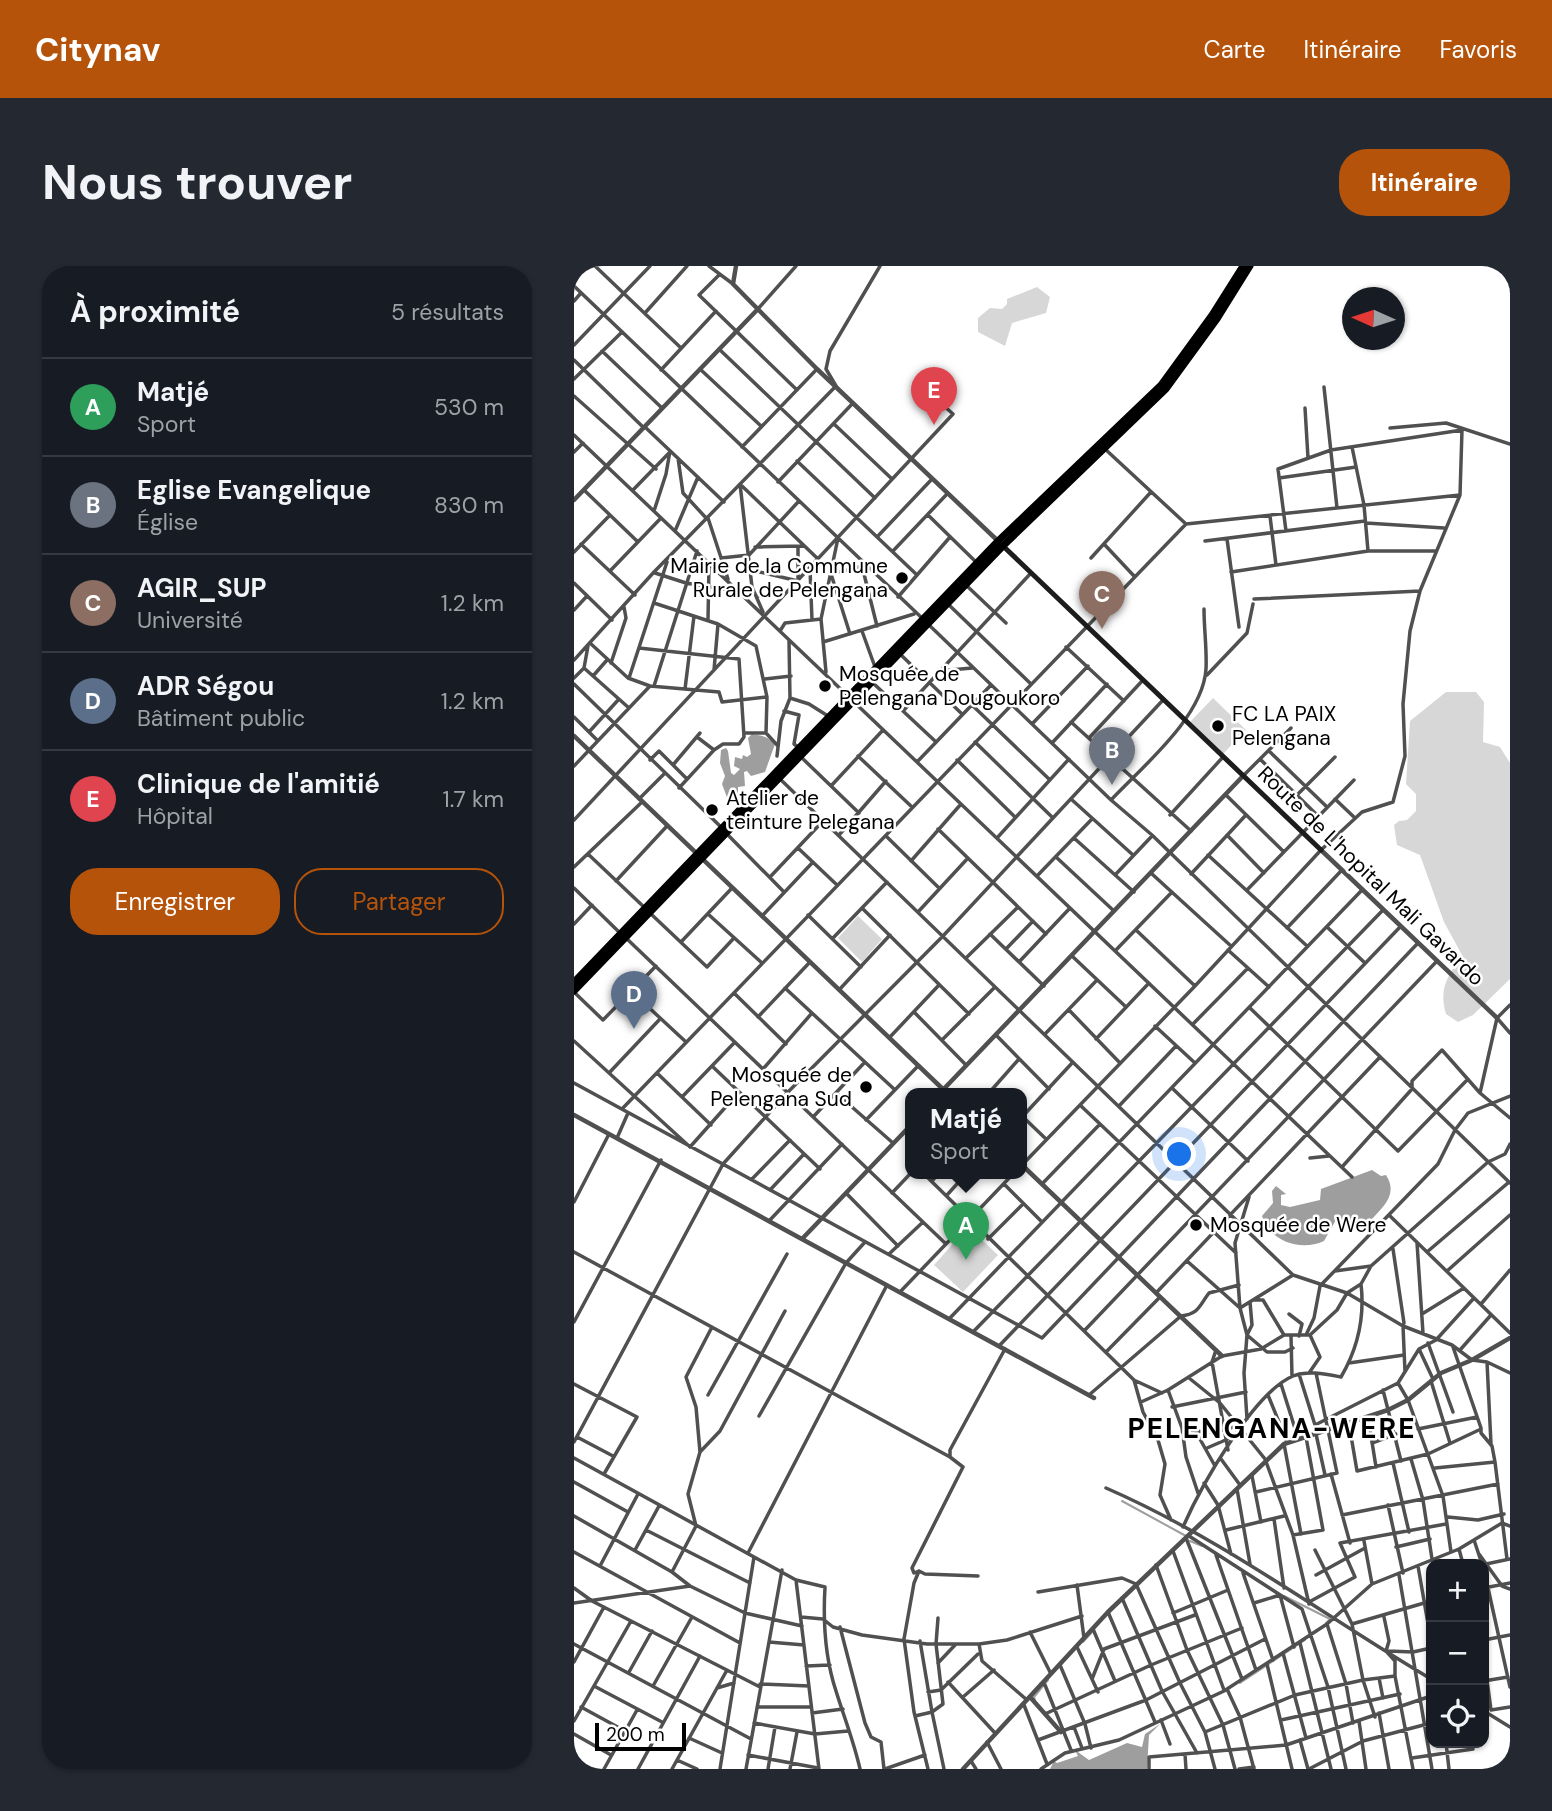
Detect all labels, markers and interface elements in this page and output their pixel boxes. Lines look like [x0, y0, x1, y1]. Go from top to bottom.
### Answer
text: Citynav [35, 28, 160, 71]
text: Carte [1204, 34, 1265, 65]
text: Itinéraire [1303, 34, 1401, 65]
text: Favoris [1439, 34, 1517, 65]
button: Itinéraire [1339, 149, 1510, 216]
text: Nous trouver [42, 150, 352, 214]
north arrow [1342, 287, 1405, 350]
text: À proximité [70, 292, 240, 331]
text: 5 résultats [391, 297, 504, 327]
pin: E [911, 367, 957, 425]
text: Matjé [137, 375, 209, 409]
text: A [85, 392, 101, 422]
text: 530 m [434, 392, 504, 422]
text: Sport [137, 409, 196, 439]
text: Eglise Evangelique [137, 473, 371, 507]
text: B [86, 490, 100, 520]
text: 830 m [434, 490, 504, 520]
text: Église [137, 507, 198, 537]
place label: Mairie de la Commune Rurale de Pelengana [670, 552, 888, 604]
marker: Mairie de la Commune Rurale de Pelengana [894, 570, 910, 586]
text: AGIR_SUP [137, 571, 266, 605]
pin: C [1079, 571, 1125, 629]
text: C [85, 588, 101, 618]
text: 1.2 km [441, 588, 504, 618]
text: Université [137, 605, 243, 635]
place label: Mosquée de Pelengana Dougoukoro [839, 660, 1060, 712]
text: ADR Ségou [137, 669, 274, 703]
marker: Mosquée de Pelengana Dougoukoro [817, 678, 833, 694]
text: D [85, 686, 101, 716]
text: 1.2 km [441, 686, 504, 716]
place label: FC LA PAIX Pelengana [1232, 700, 1336, 752]
text: Bâtiment public [137, 703, 305, 733]
marker: FC LA PAIX Pelengana [1210, 718, 1226, 734]
pin: B [1089, 727, 1135, 785]
street label: Route de L'hopital Mali Gavardo [1252, 760, 1490, 992]
text: Clinique de l'amitié [137, 767, 380, 801]
text: E [86, 784, 100, 814]
text: 1.7 km [442, 784, 504, 814]
place label: Atelier de teinture Pelegana [726, 784, 895, 836]
text: Hôpital [137, 801, 213, 831]
marker: Atelier de teinture Pelegana [704, 802, 720, 818]
button: Enregistrer [70, 868, 280, 935]
button: Partager [294, 868, 504, 935]
pin: D [611, 971, 657, 1029]
place label: Mosquée de Pelengana Sud [710, 1061, 852, 1113]
marker: Mosquée de Pelengana Sud [858, 1079, 874, 1095]
popup [905, 1088, 1027, 1179]
text: Matjé [930, 1102, 1002, 1136]
text: Sport [930, 1136, 989, 1166]
your location [1162, 1137, 1196, 1171]
pin: A [943, 1202, 989, 1260]
place label: Mosquée de Were [1210, 1211, 1387, 1239]
marker: Mosquée de Were [1188, 1217, 1204, 1233]
district label: PELENGANA-WERE [1128, 1410, 1416, 1447]
map controls [1426, 1559, 1489, 1748]
button: + [1426, 1559, 1489, 1622]
button: − [1426, 1622, 1489, 1685]
button: locate [1426, 1685, 1489, 1748]
scale bar [595, 1720, 686, 1752]
text: 200 m [606, 1722, 665, 1747]

